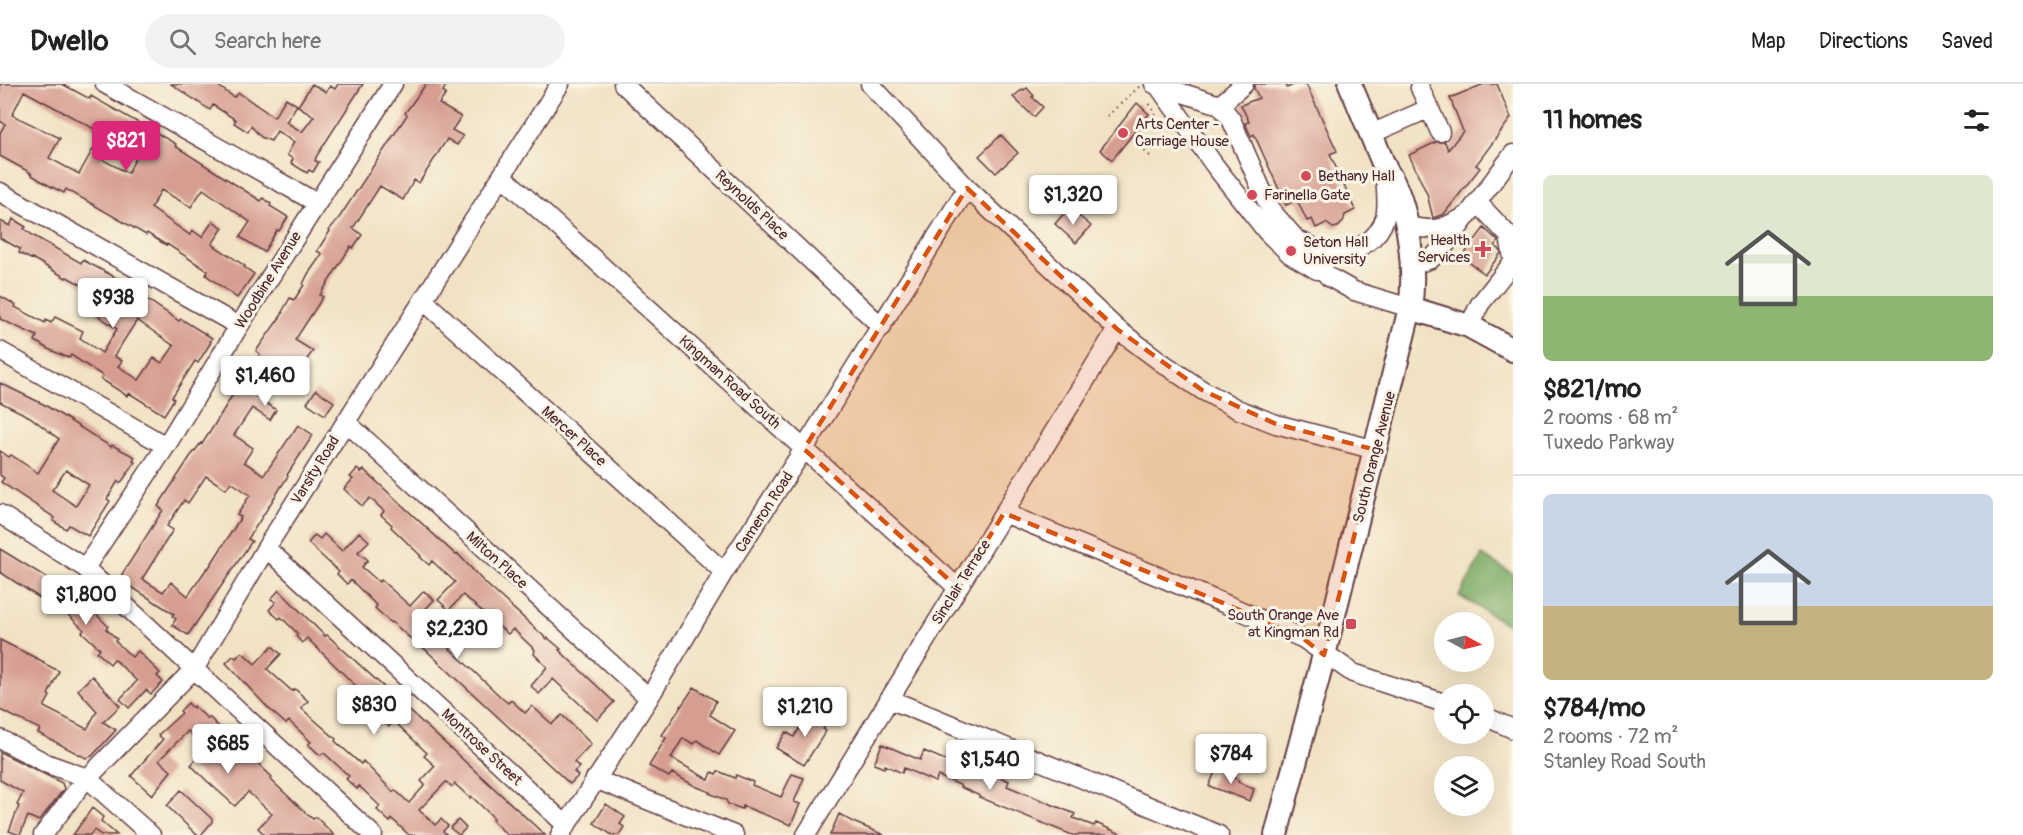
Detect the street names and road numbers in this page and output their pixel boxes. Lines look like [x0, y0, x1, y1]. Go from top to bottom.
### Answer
street label: Reynolds Place [711, 166, 793, 245]
street label: Woodbine Avenue [231, 227, 306, 333]
street label: Kingman Road South [675, 332, 785, 433]
street label: South Orange Avenue [1349, 389, 1400, 525]
street label: Mercer Place [537, 402, 611, 471]
street label: Varsity Road [287, 432, 344, 508]
street label: Cameron Road [731, 468, 798, 556]
street label: Milton Place [462, 528, 532, 593]
street label: Sinclair Terrace [928, 536, 995, 628]
street label: Montrose Street [437, 705, 527, 791]

